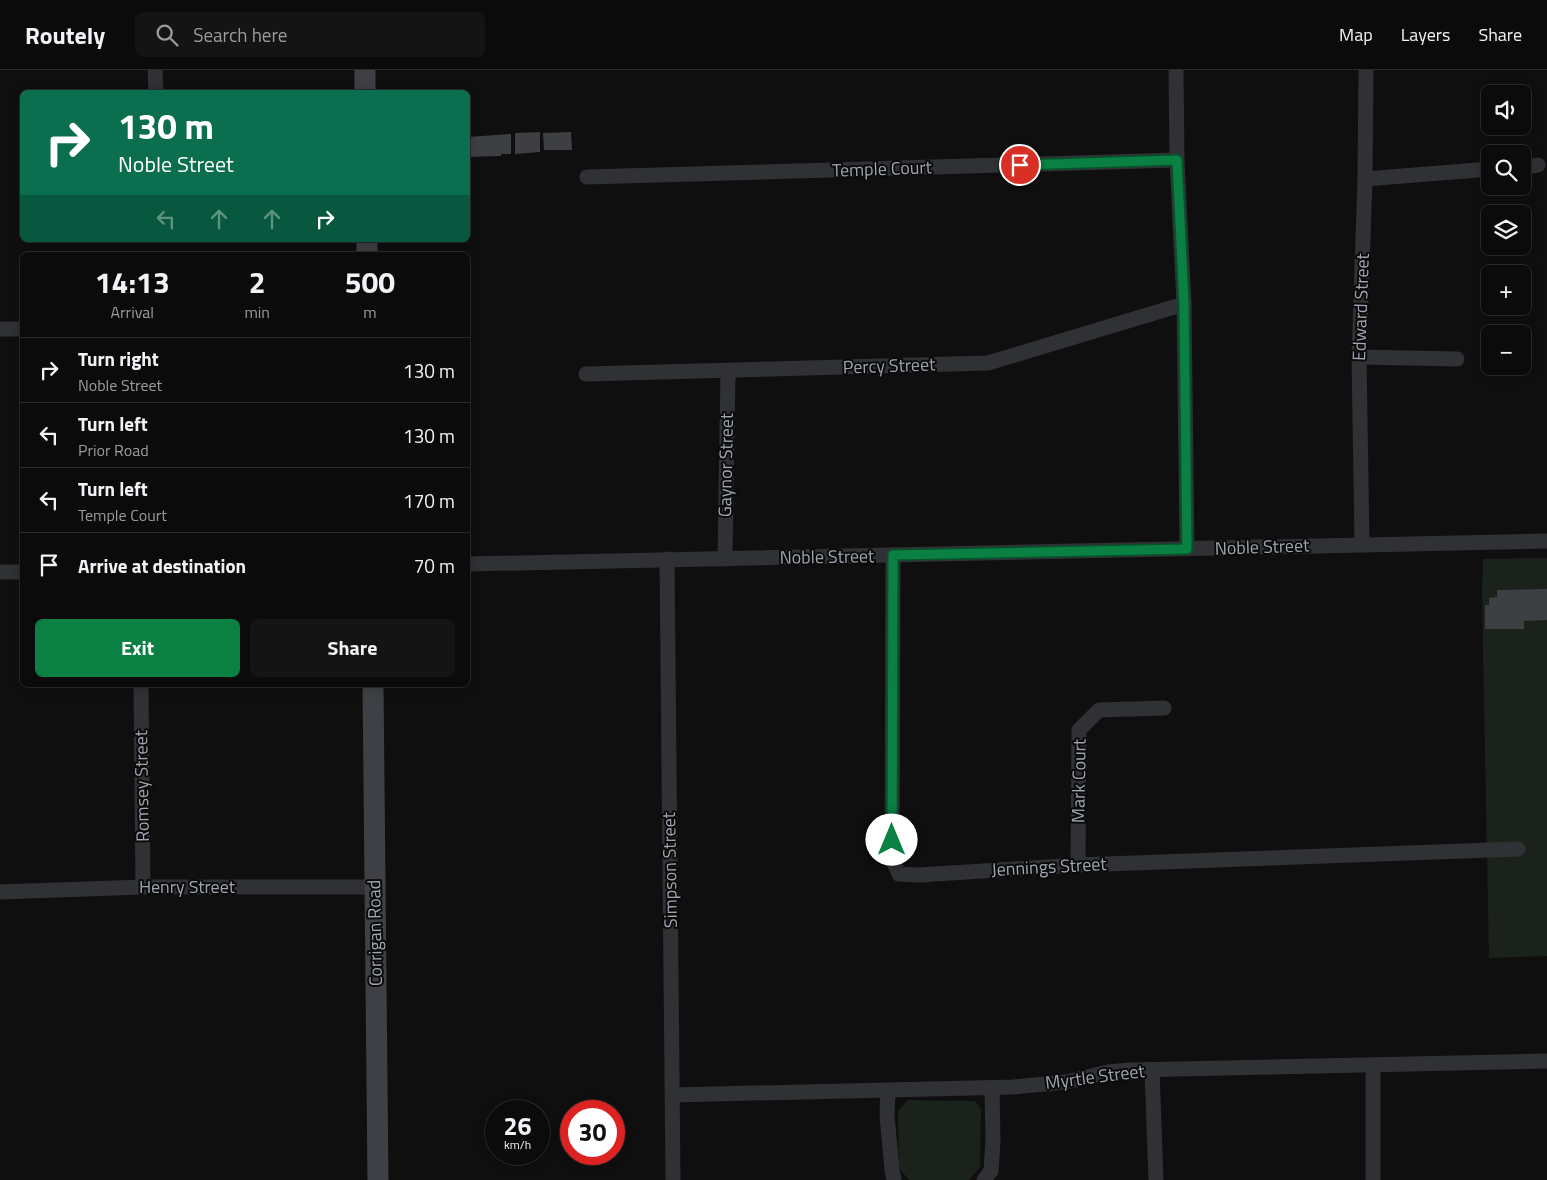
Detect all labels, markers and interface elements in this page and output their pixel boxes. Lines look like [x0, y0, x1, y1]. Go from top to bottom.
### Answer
search box [135, 12, 485, 57]
text: Routely [25, 17, 105, 53]
text: Search here [193, 20, 287, 49]
icon: search [153, 21, 181, 49]
text: Map [1339, 21, 1373, 48]
text: Layers [1401, 21, 1450, 48]
text: Share [1478, 21, 1522, 48]
map controls [1481, 85, 1531, 375]
button: sound [1481, 85, 1531, 135]
text: 130 m [118, 99, 214, 153]
icon: right [35, 110, 100, 175]
pin [999, 144, 1041, 186]
button: search [1481, 145, 1531, 195]
text: Noble Street [118, 147, 234, 181]
icon: arrive [1006, 151, 1034, 179]
street label: Temple Court [832, 153, 933, 184]
icon: left [152, 205, 180, 233]
icon: ahead [205, 205, 233, 233]
icon: ahead [258, 205, 286, 233]
icon: right [311, 205, 339, 233]
button: layers [1481, 205, 1531, 255]
street label: Edward Street [1345, 252, 1376, 361]
text: 14:13 [95, 259, 170, 305]
text: 2 [249, 259, 266, 305]
text: 500 [345, 259, 395, 305]
button: + [1481, 265, 1531, 315]
text: Arrival [111, 300, 154, 324]
text: min [244, 300, 270, 324]
text: m [363, 300, 377, 324]
button: − [1481, 325, 1531, 375]
text: Turn right [78, 344, 159, 373]
street label: Percy Street [842, 350, 936, 381]
icon: right [35, 356, 63, 384]
text: 130 m [403, 356, 455, 385]
text: Noble Street [78, 373, 162, 397]
text: Turn left [78, 409, 148, 438]
street label: Gaynor Street [711, 412, 740, 517]
icon: left [35, 421, 63, 449]
text: 130 m [403, 421, 455, 450]
text: Prior Road [78, 438, 149, 462]
text: Turn left [78, 474, 148, 503]
icon: left [35, 486, 63, 514]
text: 170 m [403, 486, 455, 515]
text: Temple Court [78, 503, 167, 527]
street label: Noble Street [1214, 531, 1310, 562]
street label: Noble Street [779, 542, 875, 571]
icon: arrive [35, 551, 63, 579]
text: Arrive at destination [78, 551, 246, 580]
text: 70 m [414, 551, 455, 580]
button: Exit [35, 619, 240, 677]
button: Share [250, 619, 455, 677]
street label: Romsey Street [127, 729, 156, 842]
street label: Mark Court [1064, 738, 1093, 823]
street label: Simpson Street [655, 811, 684, 928]
position arrow [865, 813, 917, 865]
street label: Jennings Street [991, 850, 1108, 883]
street label: Henry Street [139, 873, 236, 900]
street label: Corrigan Road [360, 880, 389, 986]
street label: Myrtle Street [1044, 1057, 1147, 1096]
speed limit sign: 30 [560, 1100, 625, 1165]
text: 26 [503, 1107, 532, 1145]
text: km/h [504, 1135, 531, 1154]

